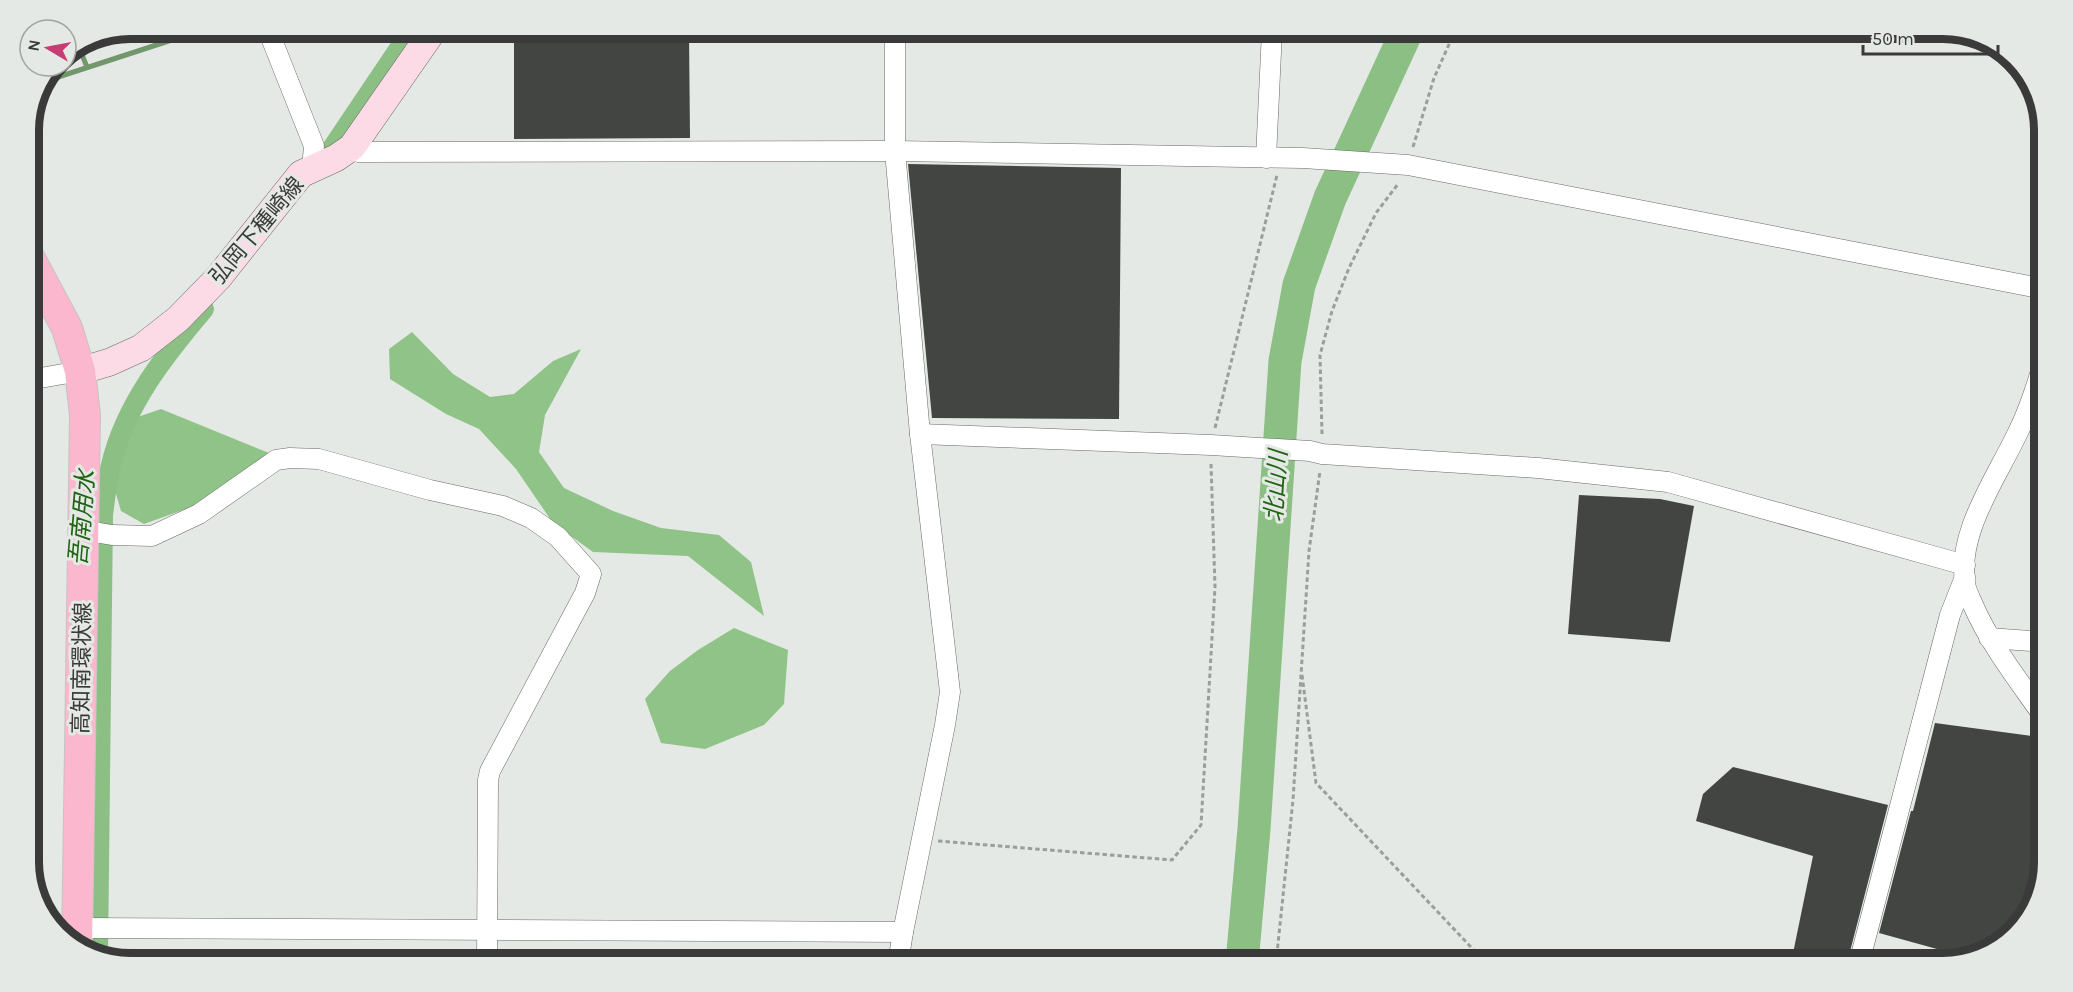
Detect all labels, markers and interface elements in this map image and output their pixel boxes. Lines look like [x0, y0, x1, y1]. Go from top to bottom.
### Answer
north arrow [18, 18, 78, 78]
scale bar [1863, 18, 1998, 56]
text: 50 m [1872, 28, 1914, 50]
text: N [23, 38, 44, 53]
street label: 弘岡下種崎線 [204, 172, 309, 290]
water label: 北山川 [1260, 446, 1293, 523]
water label: 吾南用水 [64, 466, 100, 567]
street label: 高知南環状線 [68, 602, 96, 734]

